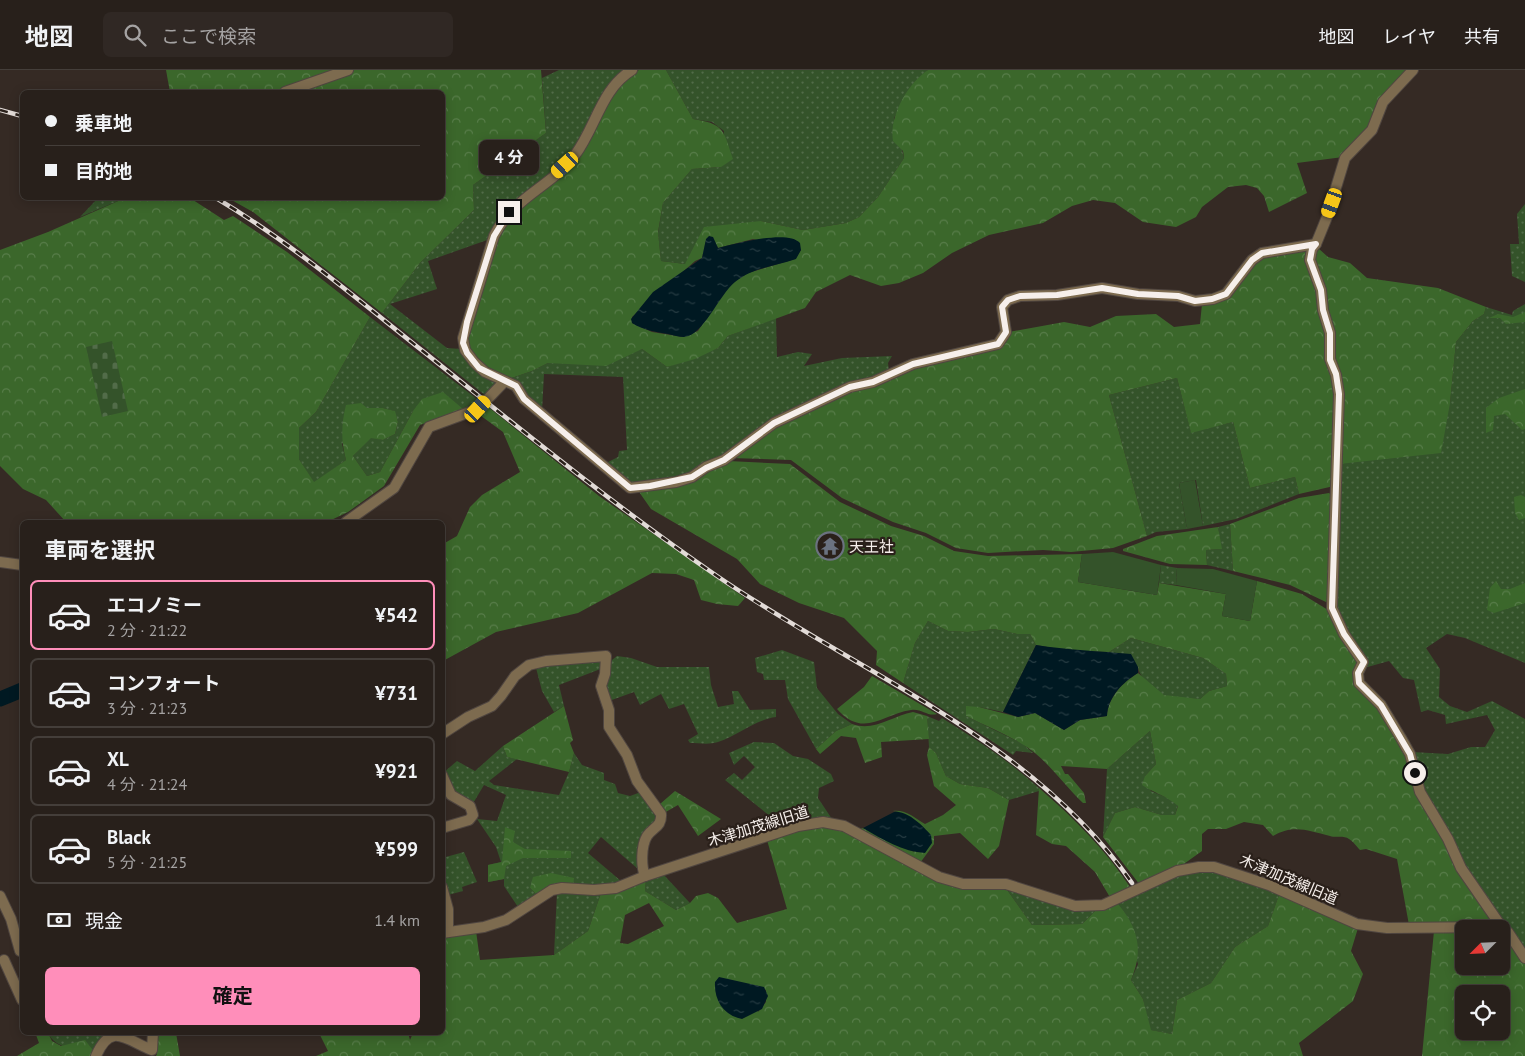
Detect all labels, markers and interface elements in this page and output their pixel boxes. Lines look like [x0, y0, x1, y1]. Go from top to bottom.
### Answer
search box [103, 12, 453, 57]
text: 地図 [25, 21, 73, 52]
icon: search [121, 21, 149, 49]
text: ここで検索 [161, 24, 256, 48]
text: 地図 [1319, 25, 1355, 48]
text: レイヤ [1383, 25, 1436, 48]
text: 共有 [1464, 25, 1500, 48]
text: 乗車地 [75, 111, 132, 135]
callout: 4 分 [479, 140, 539, 174]
text: 4 分 [494, 147, 524, 167]
car [548, 149, 581, 181]
text: 目的地 [75, 159, 132, 183]
car [1319, 186, 1344, 220]
route end [498, 201, 520, 223]
car [462, 393, 493, 425]
temple icon: 天王社 [815, 531, 845, 561]
text: 車両を選択 [45, 536, 155, 564]
place label: 天王社 [849, 537, 894, 556]
icon: car [47, 593, 92, 638]
text: エコノミー [107, 593, 202, 617]
text: ¥542 [375, 603, 418, 627]
text: 2 分 · 21:22 [107, 620, 187, 640]
icon: car [47, 671, 92, 716]
text: コンフォート [107, 671, 220, 695]
text: ¥731 [375, 681, 418, 705]
text: 3 分 · 21:23 [107, 698, 187, 718]
text: XL [107, 747, 129, 771]
icon: car [47, 749, 92, 794]
text: ¥921 [375, 759, 418, 783]
route start [1404, 762, 1426, 784]
text: 4 分 · 21:24 [107, 774, 187, 794]
street label: 木津加茂線旧道 [705, 802, 811, 850]
text: Black [107, 825, 151, 849]
icon: car [47, 827, 92, 872]
text: ¥599 [375, 837, 418, 861]
street label: 木津加茂線旧道 [1237, 850, 1341, 908]
text: 5 分 · 21:25 [107, 852, 187, 872]
icon: cash [45, 906, 73, 934]
text: 現金 [85, 909, 123, 933]
text: 1.4 km [374, 910, 420, 930]
north arrow [1455, 920, 1510, 975]
map controls [1455, 920, 1510, 1040]
button: 確定 [45, 967, 420, 1025]
button: locate [1455, 985, 1510, 1040]

